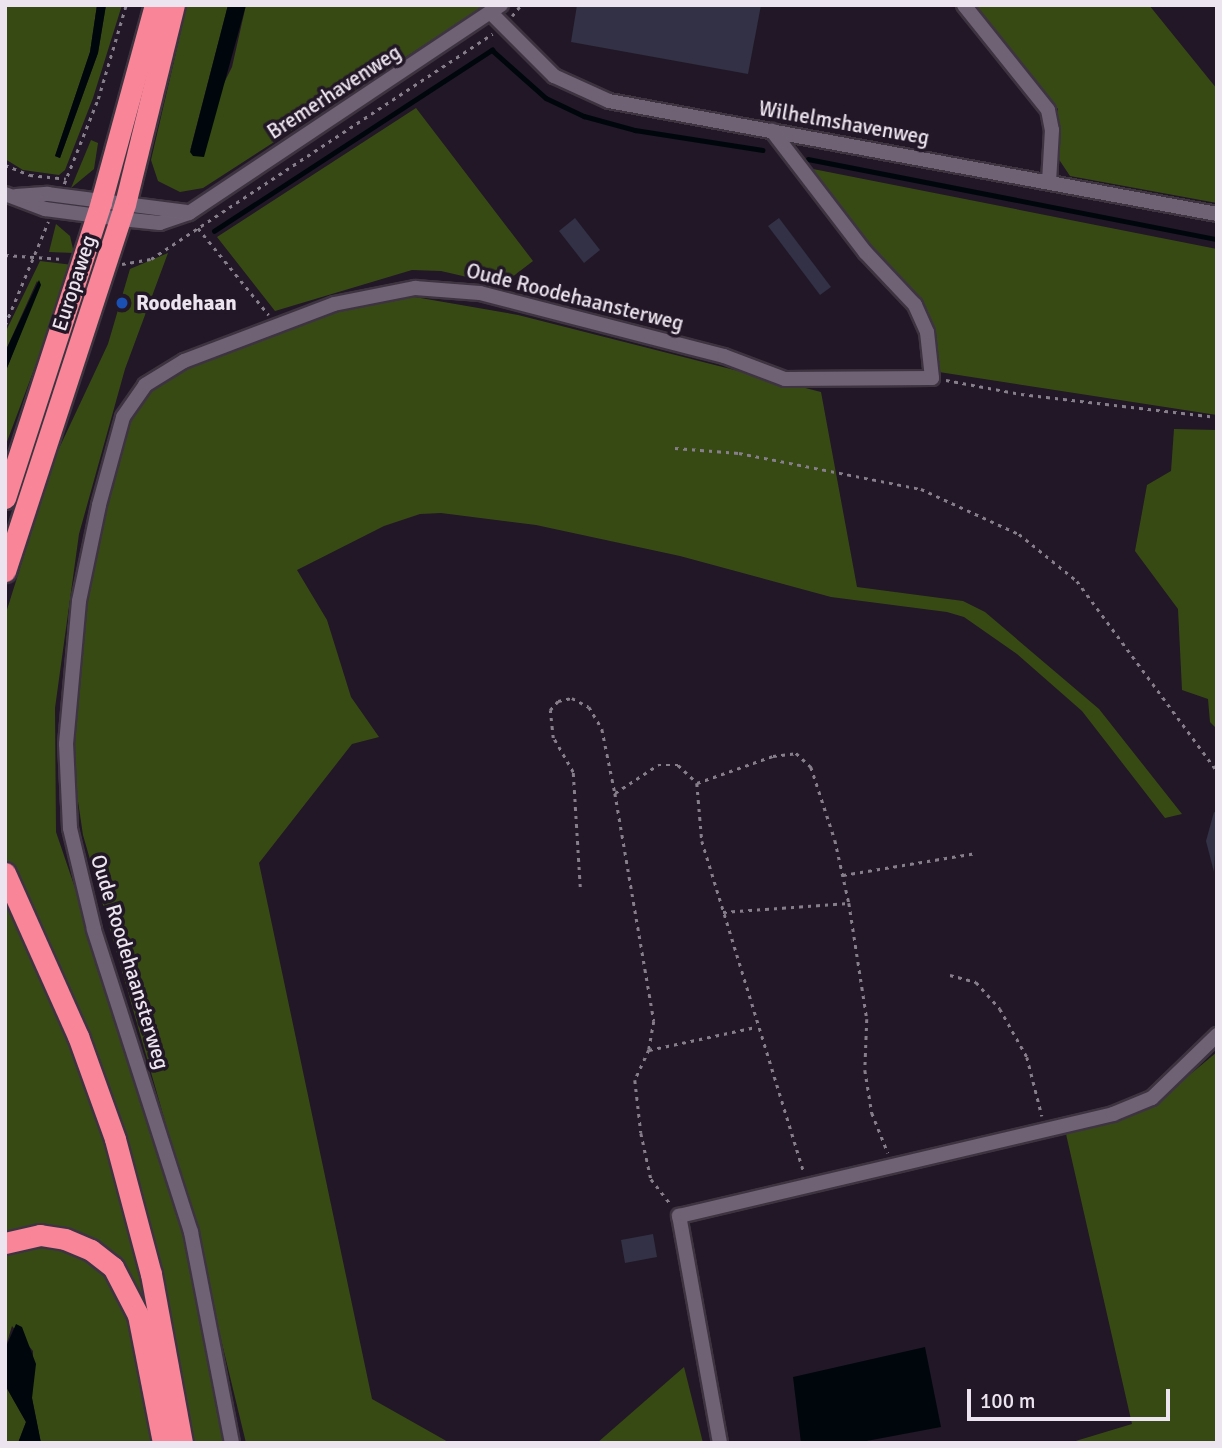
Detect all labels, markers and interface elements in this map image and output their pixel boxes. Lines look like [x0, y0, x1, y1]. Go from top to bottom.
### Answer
street label: Bremerhavenweg [262, 39, 406, 145]
street label: Wilhelmshavenweg [757, 96, 931, 150]
street label: Europaweg [47, 232, 101, 334]
street label: Oude Roodehaansterweg [464, 258, 686, 336]
place label: Roodehaan [136, 290, 237, 316]
marker: Roodehaan [114, 295, 130, 311]
street label: Oude Roodehaansterweg [85, 852, 175, 1072]
scale bar [970, 1374, 1173, 1418]
text: 100 m [980, 1388, 1035, 1414]

